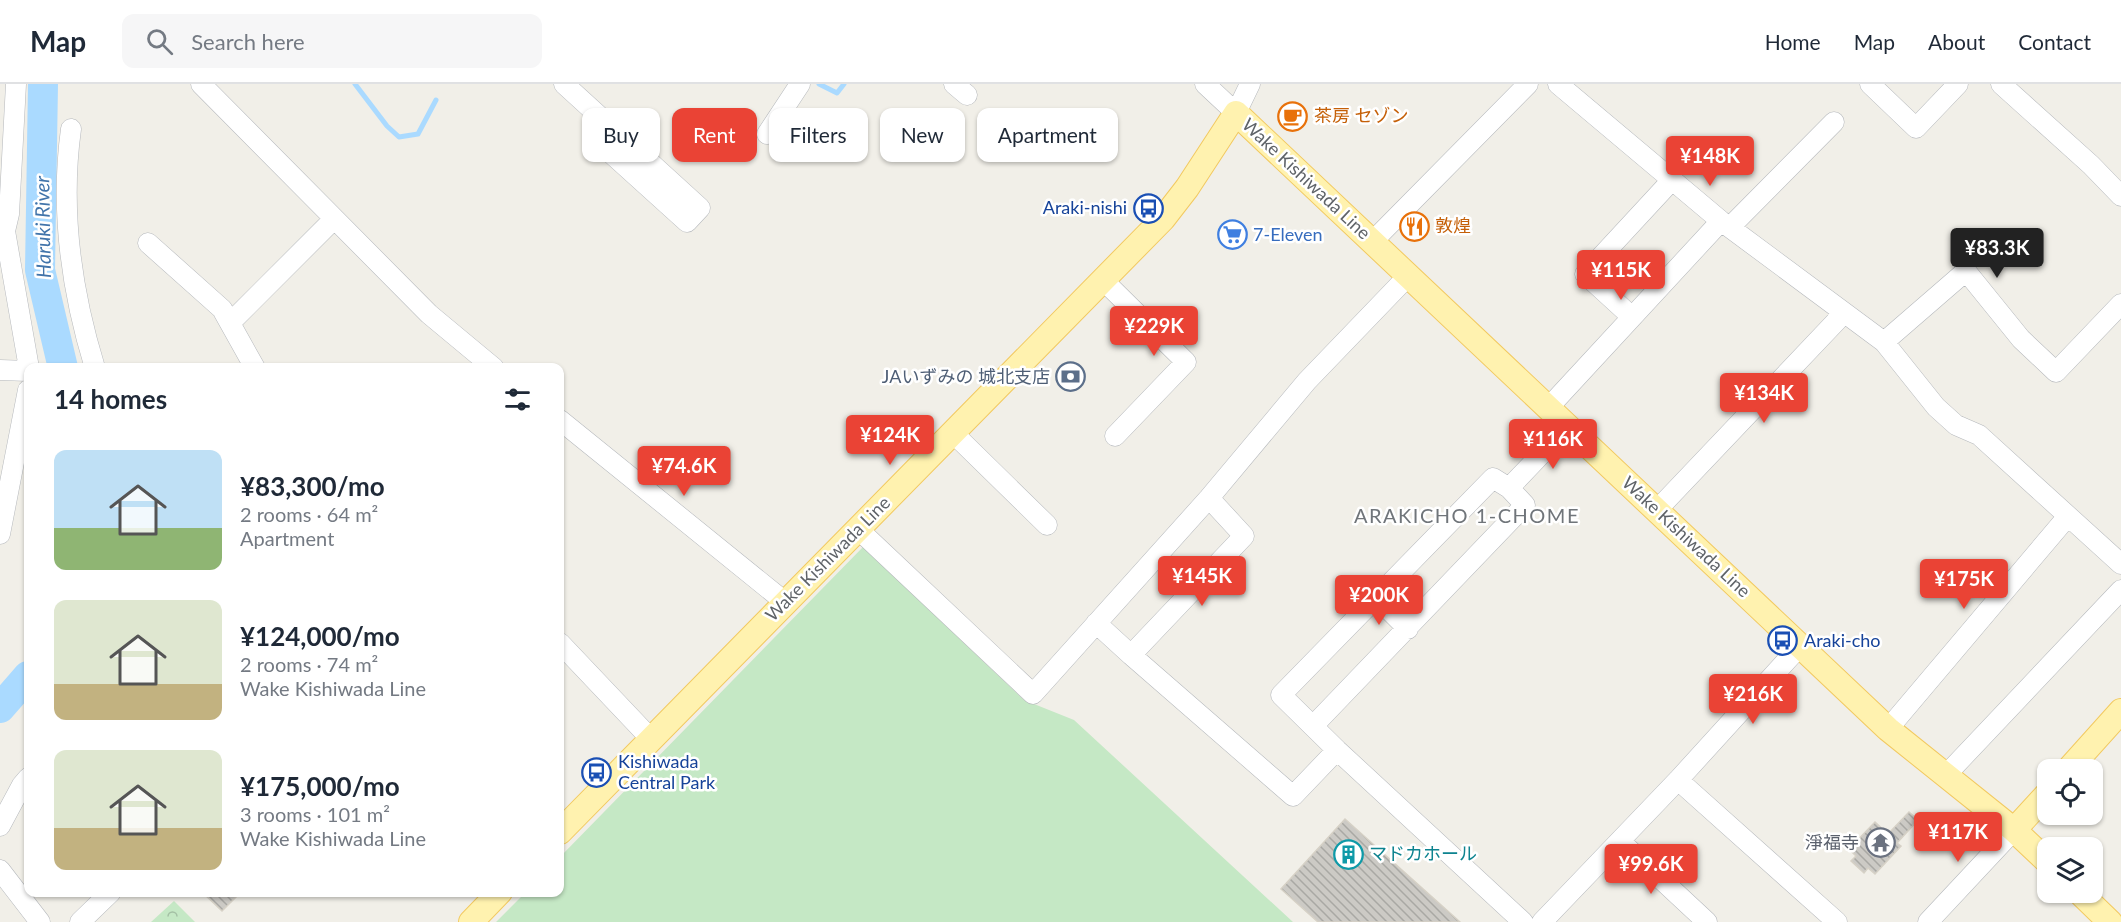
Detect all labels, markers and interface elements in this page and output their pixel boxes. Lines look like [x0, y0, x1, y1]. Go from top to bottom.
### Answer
search box [122, 14, 542, 68]
text: Map [30, 24, 86, 58]
icon: search [143, 25, 176, 58]
text: Search here [191, 28, 305, 55]
text: Home [1765, 29, 1821, 54]
text: Map [1854, 29, 1895, 54]
text: About [1928, 29, 1985, 54]
text: Contact [2018, 29, 2091, 54]
cafe icon: 茶房 セゾン [1277, 100, 1309, 132]
place label: 茶房 セゾン [1314, 104, 1409, 126]
chip: Buy [582, 108, 660, 162]
chip: Rent [672, 108, 757, 162]
chip: Filters [769, 108, 868, 162]
chip: New [880, 108, 965, 162]
chip: Apartment [977, 108, 1118, 162]
street label: Wake Kishiwada Line [1238, 113, 1375, 243]
pin: ¥148K [1668, 136, 1752, 187]
text: ¥148K [1680, 143, 1740, 167]
water label: Haruki River [29, 175, 55, 278]
bus stop icon: Araki-nishi [1132, 192, 1164, 224]
place label: Araki-nishi [1043, 196, 1127, 218]
restaurant icon: 敦煌 [1398, 210, 1430, 242]
place label: 敦煌 [1435, 214, 1471, 236]
supermarket icon: 7-Eleven [1216, 219, 1248, 251]
place label: 7-Eleven [1253, 223, 1323, 245]
pin: ¥83.3K [1948, 228, 2046, 279]
text: ¥83.3K [1965, 235, 2029, 259]
pin: ¥115K [1579, 250, 1663, 301]
text: ¥115K [1591, 257, 1651, 281]
pin: ¥229K [1112, 306, 1196, 357]
text: ¥229K [1124, 313, 1184, 337]
bank icon: JAいずみの 城北支店 [1055, 361, 1087, 393]
place label: JAいずみの 城北支店 [882, 365, 1050, 387]
pin: ¥134K [1722, 373, 1806, 424]
text: ¥134K [1734, 380, 1794, 404]
text: 14 homes [54, 383, 167, 415]
icon: filters [501, 383, 534, 416]
pin: ¥124K [848, 415, 932, 466]
pin: ¥116K [1511, 419, 1595, 470]
text: ¥124K [860, 422, 920, 446]
text: ¥116K [1523, 426, 1583, 450]
pin: ¥74.6K [635, 446, 733, 497]
text: ¥74.6K [652, 453, 716, 477]
text: ¥83,300/mo [240, 470, 385, 502]
street label: Wake Kishiwada Line [1618, 471, 1755, 601]
icon: home [102, 474, 174, 546]
street label: Wake Kishiwada Line [760, 491, 894, 625]
text: 2 rooms · 64 m² [240, 502, 378, 526]
district label: ARAKICHO 1-CHOME [1354, 503, 1580, 527]
text: Apartment [240, 526, 334, 550]
pin: ¥145K [1160, 556, 1244, 607]
pin: ¥175K [1922, 559, 2006, 610]
text: ¥145K [1172, 563, 1232, 587]
text: ¥175K [1934, 566, 1994, 590]
pin: ¥200K [1337, 575, 1421, 626]
text: ¥200K [1349, 582, 1409, 606]
text: ¥124,000/mo [240, 620, 400, 652]
icon: home [102, 624, 174, 696]
bus stop icon: Araki-cho [1767, 625, 1799, 657]
place label: Araki-cho [1804, 629, 1881, 651]
text: 2 rooms · 74 m² [240, 652, 378, 676]
pin: ¥216K [1711, 674, 1795, 725]
text: Wake Kishiwada Line [240, 676, 426, 700]
text: ¥216K [1723, 681, 1783, 705]
place label: Kishiwada Central Park [618, 750, 716, 793]
bus stop icon: Kishiwada Central Park [581, 756, 613, 788]
map controls [2037, 759, 2103, 903]
button: locate [2037, 759, 2103, 825]
text: ¥175,000/mo [240, 770, 400, 802]
icon: home [102, 774, 174, 846]
text: 3 rooms · 101 m² [240, 802, 390, 826]
pin: ¥117K [1916, 812, 2000, 863]
text: ¥117K [1928, 819, 1988, 843]
text: Wake Kishiwada Line [240, 826, 426, 850]
temple icon: 淨福寺 [1864, 827, 1896, 859]
place label: 淨福寺 [1805, 831, 1859, 853]
button: layers [2037, 837, 2103, 903]
building icon: マドカホール [1332, 838, 1364, 870]
place label: マドカホール [1369, 842, 1477, 864]
pin: ¥99.6K [1602, 844, 1700, 895]
text: ¥99.6K [1619, 851, 1683, 875]

